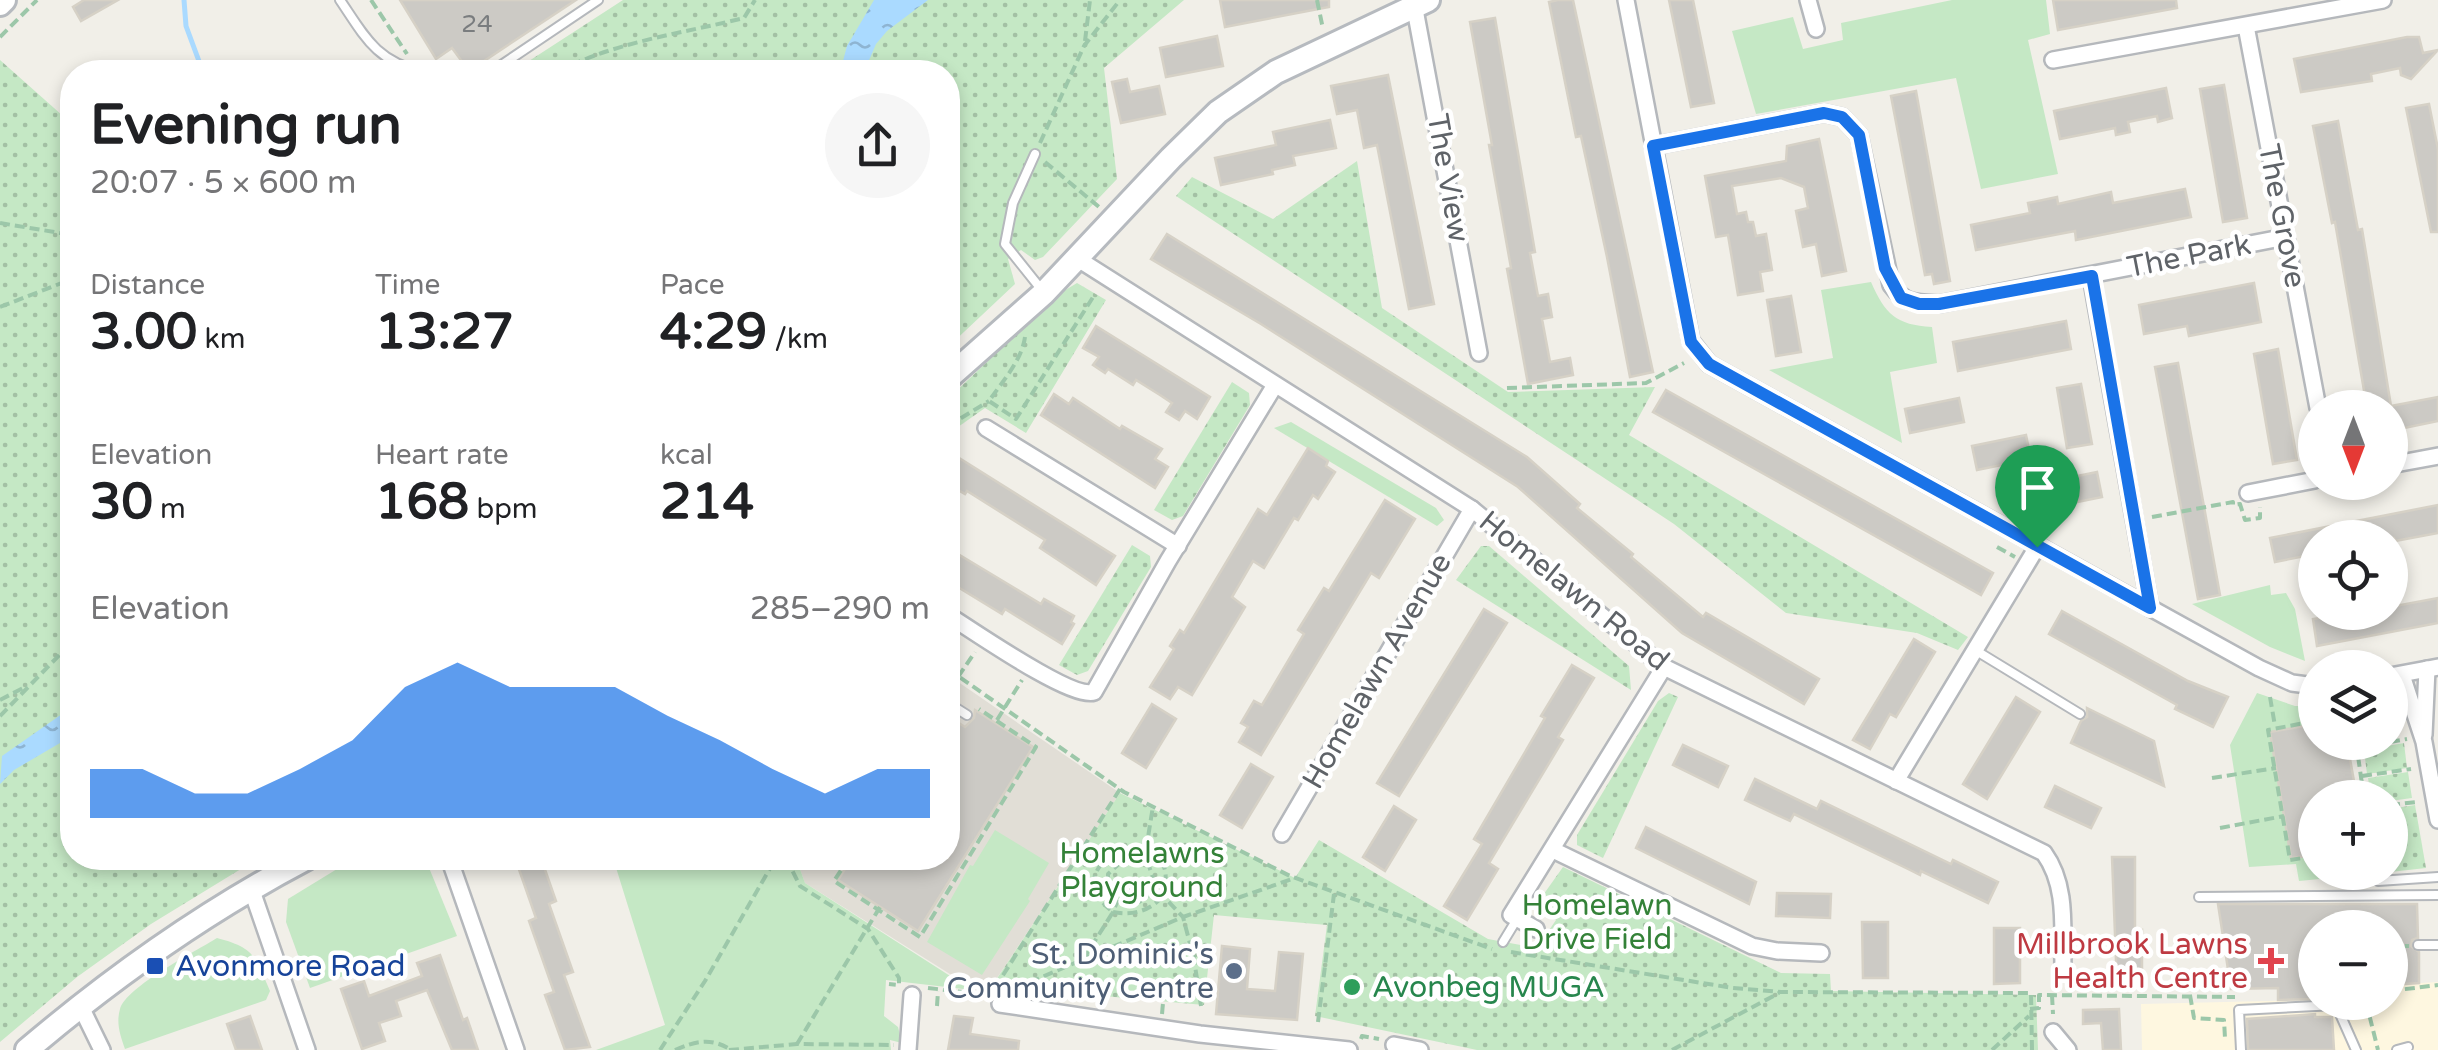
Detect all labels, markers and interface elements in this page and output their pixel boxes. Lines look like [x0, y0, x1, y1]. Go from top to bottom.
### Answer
house number: 24 [461, 9, 493, 39]
text: Evening run [90, 93, 402, 159]
button: share [825, 93, 930, 198]
street label: The View [1419, 111, 1477, 245]
street label: The Grove [2250, 141, 2314, 291]
text: 20:07 · 5 × 600 m [90, 164, 356, 202]
street label: The Park [2124, 226, 2254, 286]
text: Distance [90, 268, 205, 302]
text: Time [375, 268, 440, 302]
text: Pace [660, 268, 724, 302]
text: 3.00 [90, 302, 197, 362]
text: 13:27 [375, 302, 514, 362]
text: 4:29 [660, 302, 767, 362]
text: km [197, 322, 245, 356]
text: /km [767, 322, 828, 356]
north arrow [2298, 390, 2408, 500]
map controls [2298, 390, 2408, 1020]
text: Elevation [90, 438, 212, 472]
text: Heart rate [375, 438, 509, 472]
text: kcal [660, 438, 713, 472]
pin [1995, 445, 2080, 548]
icon: arrive [2010, 460, 2065, 515]
text: 30 [90, 472, 153, 532]
text: 168 [375, 472, 469, 532]
text: 214 [660, 472, 754, 532]
text: m [153, 492, 186, 526]
text: bpm [469, 492, 538, 526]
street label: Homelawn Road [1471, 503, 1677, 679]
button: locate [2298, 520, 2408, 630]
street label: Homelawn Avenue [1294, 546, 1460, 796]
text: Elevation [90, 590, 230, 628]
text: 285–290 m [750, 590, 930, 628]
button: layers [2298, 650, 2408, 760]
button: + [2298, 780, 2408, 890]
park label: Homelawns Playground [1059, 835, 1225, 906]
park label: Homelawn Drive Field [1521, 887, 1673, 958]
button: − [2298, 910, 2408, 1020]
place label: Millbrook Lawns Health Centre [2016, 926, 2248, 997]
place label: St. Dominic's Community Centre [946, 936, 1214, 1007]
place label: Avonmore Road [175, 948, 406, 985]
marker: Millbrook Lawns Health Centre [2258, 948, 2284, 974]
marker: Avonmore Road [144, 955, 166, 977]
marker: St. Dominic's Community Centre [1223, 960, 1245, 982]
place label: Avonbeg MUGA [1372, 969, 1605, 1006]
marker: Avonbeg MUGA [1341, 976, 1363, 998]

